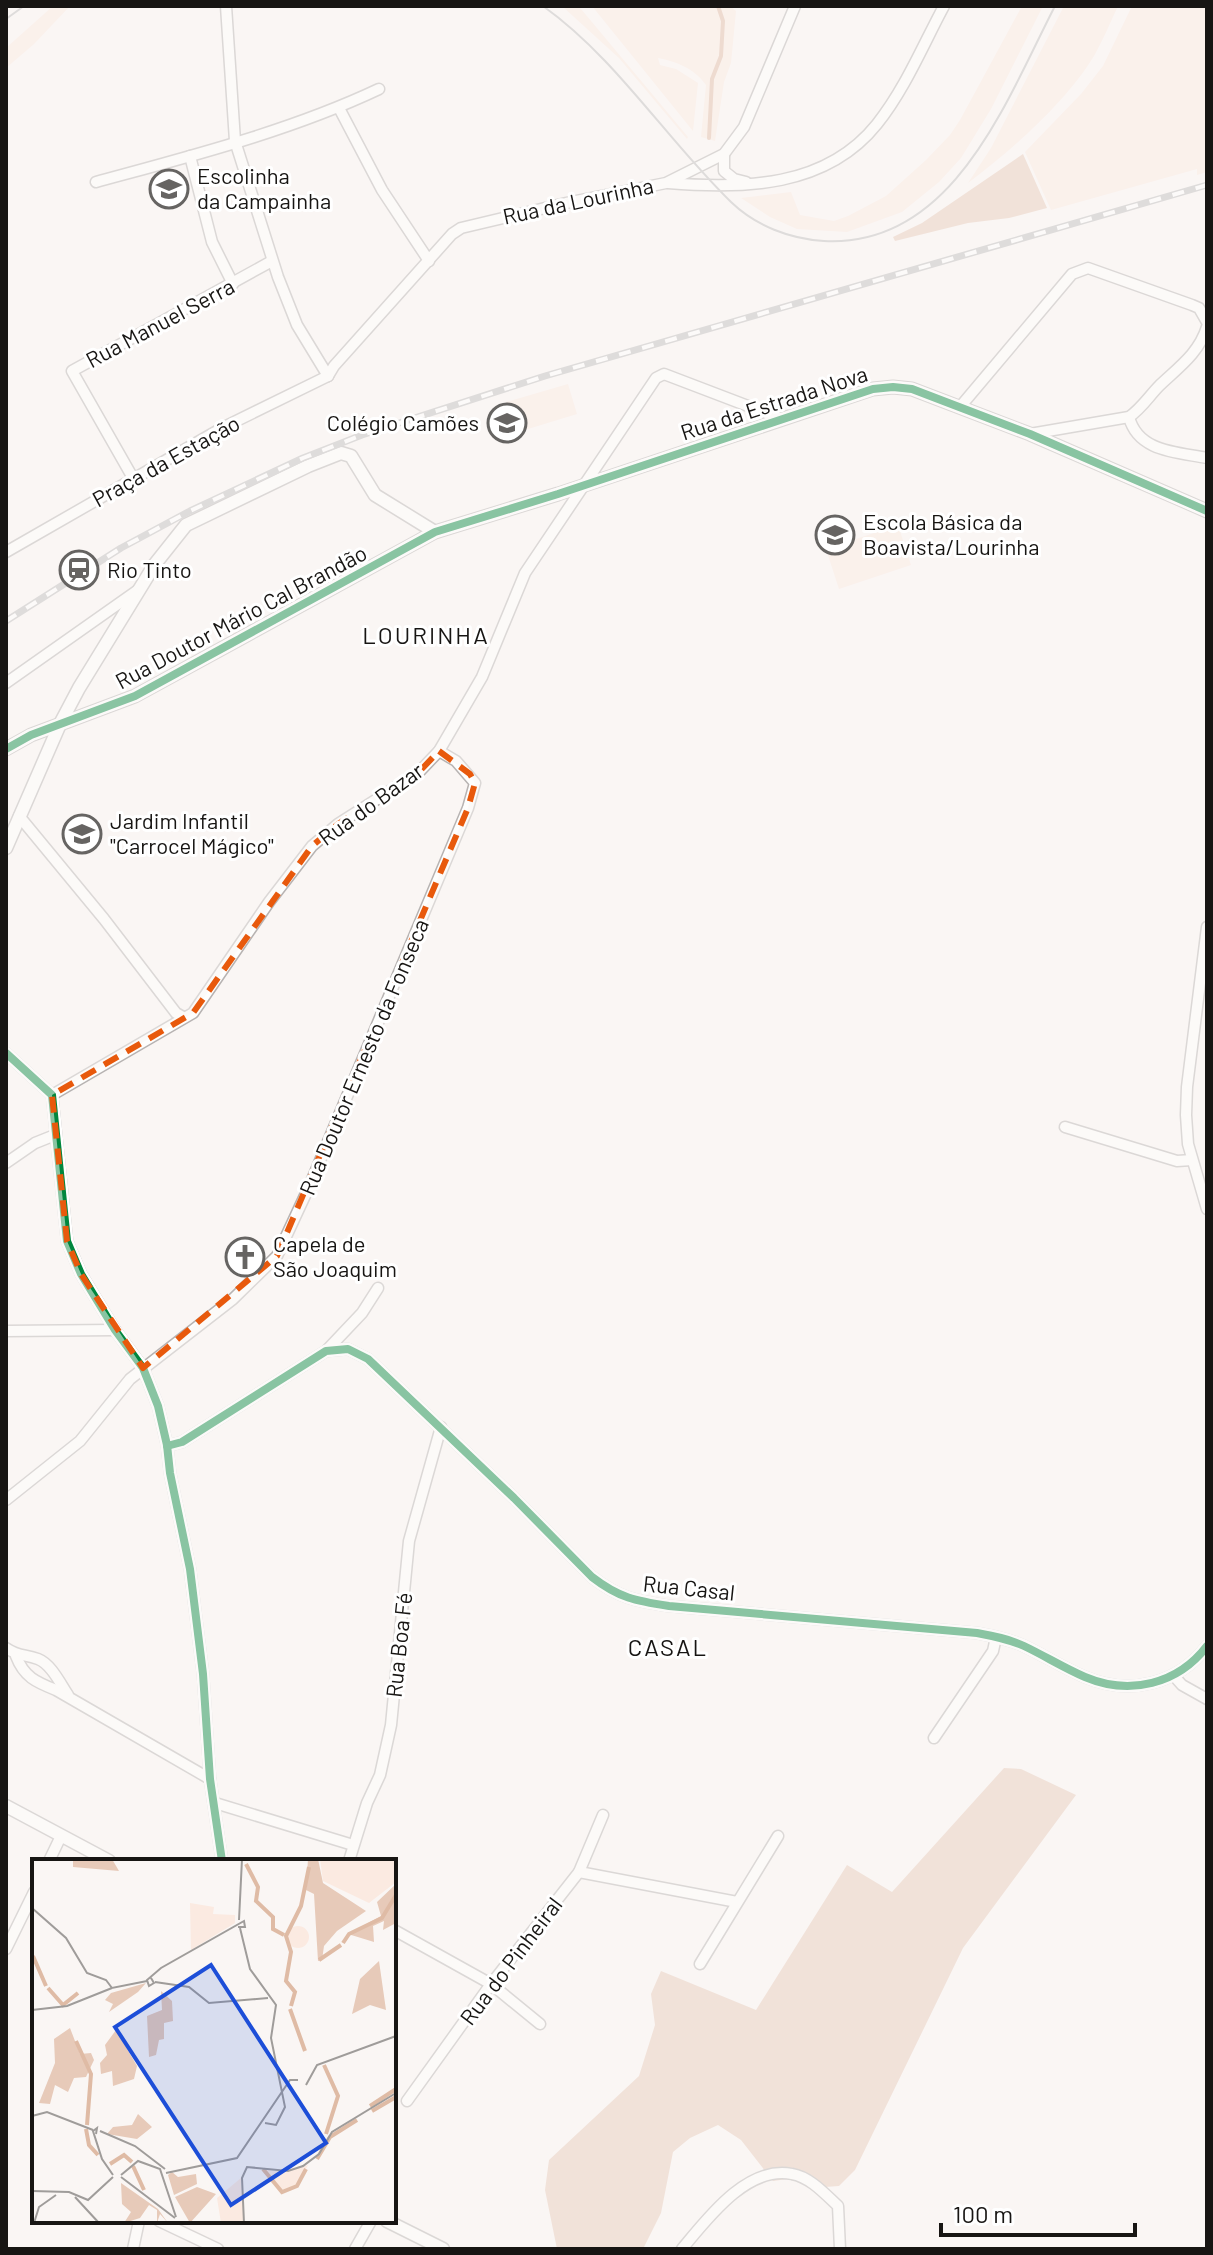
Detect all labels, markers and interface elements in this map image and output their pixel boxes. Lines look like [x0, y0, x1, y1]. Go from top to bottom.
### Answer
place label: Escolinha da Campainha [197, 162, 331, 213]
school or university icon: Escolinha da Campainha [148, 168, 190, 210]
street label: Rua da Lourinha [500, 171, 656, 229]
street label: Rua Manuel Serra [81, 272, 238, 372]
street label: Rua da Estrada Nova [677, 360, 871, 445]
school or university icon: Colégio Camões [486, 402, 528, 444]
street label: Praça da Estação [87, 409, 244, 511]
place label: Colégio Camões [327, 409, 479, 435]
place label: Escola Básica da Boavista/Lourinha [863, 508, 1039, 559]
school or university icon: Escola Básica da Boavista/Lourinha [814, 514, 856, 556]
street label: Rua Doutor Mário Cal Brandão [110, 539, 371, 694]
station icon: Rio Tinto [58, 549, 100, 591]
place label: Rio Tinto [107, 556, 192, 582]
district label: LOURINHA [362, 620, 490, 649]
street label: Rua do Bazar [313, 756, 428, 850]
place label: Jardim Infantil "Carrocel Mágico" [110, 807, 274, 858]
school or university icon: Jardim Infantil "Carrocel Mágico" [61, 813, 103, 855]
street label: Rua Doutor Ernesto da Fonseca [293, 915, 433, 1199]
place label: Capela de São Joaquim [273, 1230, 397, 1281]
church icon: Capela de São Joaquim [224, 1236, 266, 1278]
street label: Rua Casal [642, 1569, 736, 1605]
street label: Rua Boa Fé [380, 1591, 416, 1699]
district label: CASAL [628, 1632, 708, 1661]
inset map [32, 1859, 396, 2223]
street label: Rua do Pinheiral [454, 1891, 567, 2029]
scale bar [941, 2187, 1135, 2237]
text: 100 m [953, 2199, 1013, 2228]

